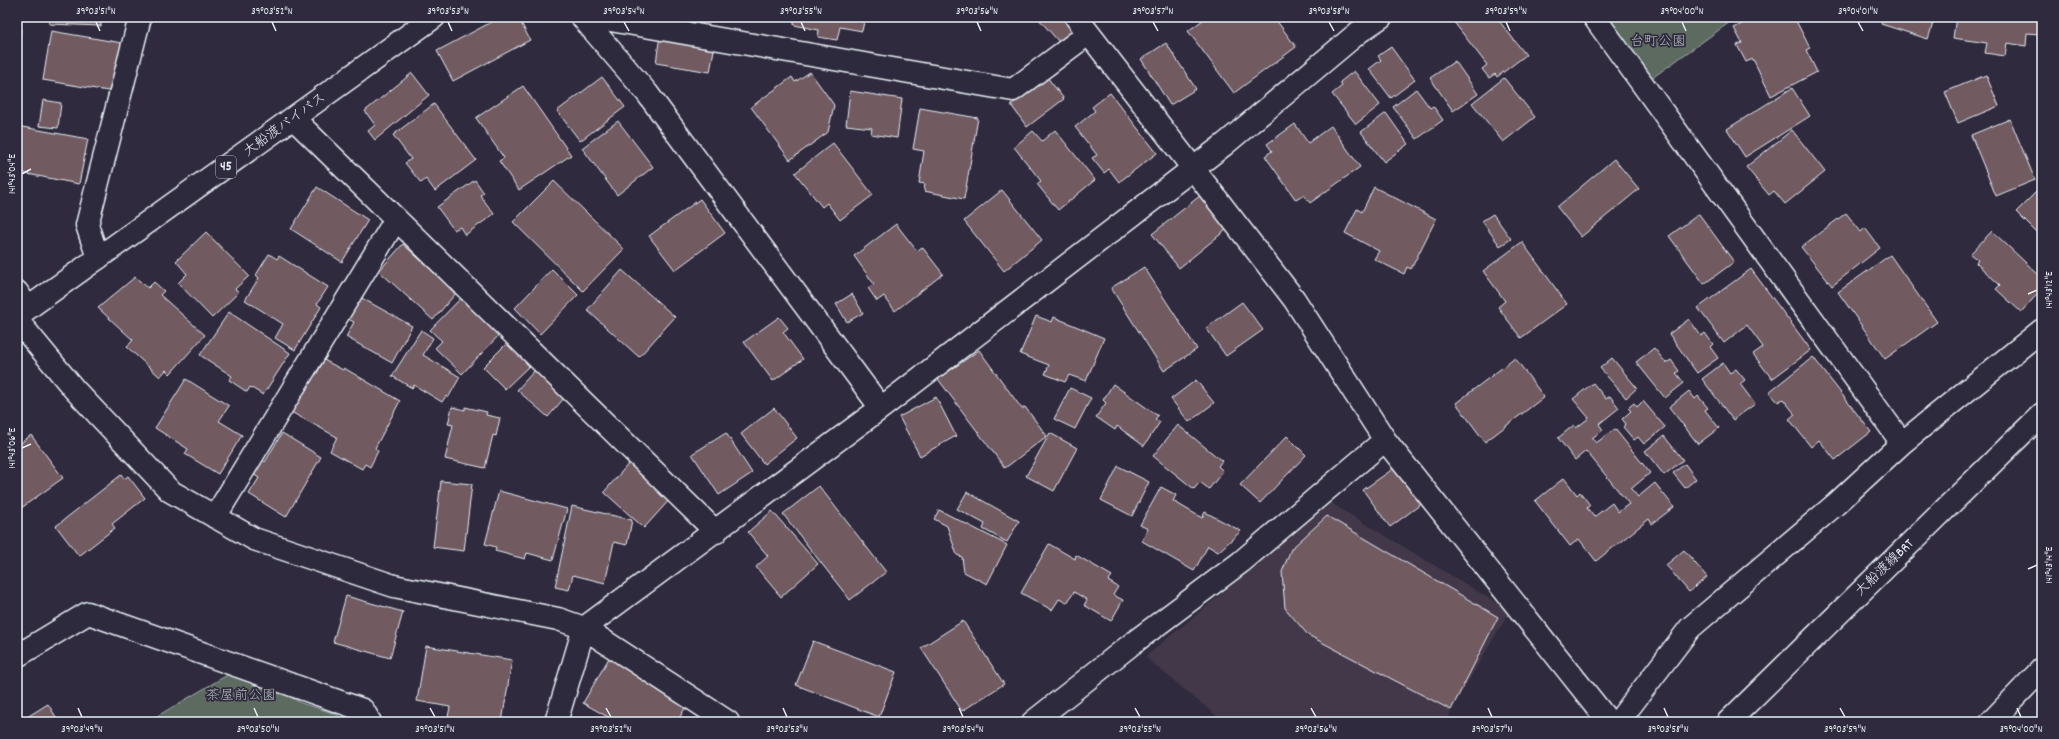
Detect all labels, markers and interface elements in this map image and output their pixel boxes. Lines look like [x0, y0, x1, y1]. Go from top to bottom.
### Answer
text: 39°03'51"N [76, 5, 116, 19]
text: 39°03'52"N [251, 5, 293, 19]
text: 39°03'53"N [427, 5, 469, 19]
text: 39°03'54"N [603, 5, 645, 19]
text: 39°03'55"N [780, 5, 822, 19]
text: 39°03'56"N [956, 5, 998, 19]
text: 39°03'57"N [1132, 5, 1174, 19]
text: 39°03'58"N [1308, 5, 1350, 19]
text: 39°03'59"N [1485, 5, 1527, 19]
text: 39°04'00"N [1660, 5, 1704, 19]
text: 39°04'01"N [1838, 5, 1878, 19]
park label: 台町公園 [1630, 32, 1686, 52]
street label: 大船渡バイパス [240, 88, 330, 162]
text: 141°43'04"E [6, 154, 20, 194]
road number: 45 [216, 156, 236, 178]
text: 141°43'12"E [2043, 271, 2057, 308]
text: 141°43'06"E [6, 427, 20, 468]
street label: 大船渡線BRT [1851, 534, 1919, 601]
text: 141°43'14"E [2043, 546, 2057, 583]
park label: 茶屋前公園 [206, 686, 276, 706]
text: 39°03'49"N [61, 723, 103, 737]
text: 39°03'50"N [237, 723, 279, 737]
text: 39°03'51"N [415, 723, 455, 737]
text: 39°03'52"N [590, 723, 632, 737]
text: 39°03'53"N [766, 723, 808, 737]
text: 39°03'54"N [942, 723, 984, 737]
text: 39°03'55"N [1119, 723, 1161, 737]
text: 39°03'56"N [1295, 723, 1337, 737]
text: 39°03'57"N [1471, 723, 1513, 737]
text: 39°03'58"N [1647, 723, 1689, 737]
text: 39°03'59"N [1824, 723, 1866, 737]
text: 39°04'00"N [1999, 723, 2043, 737]

